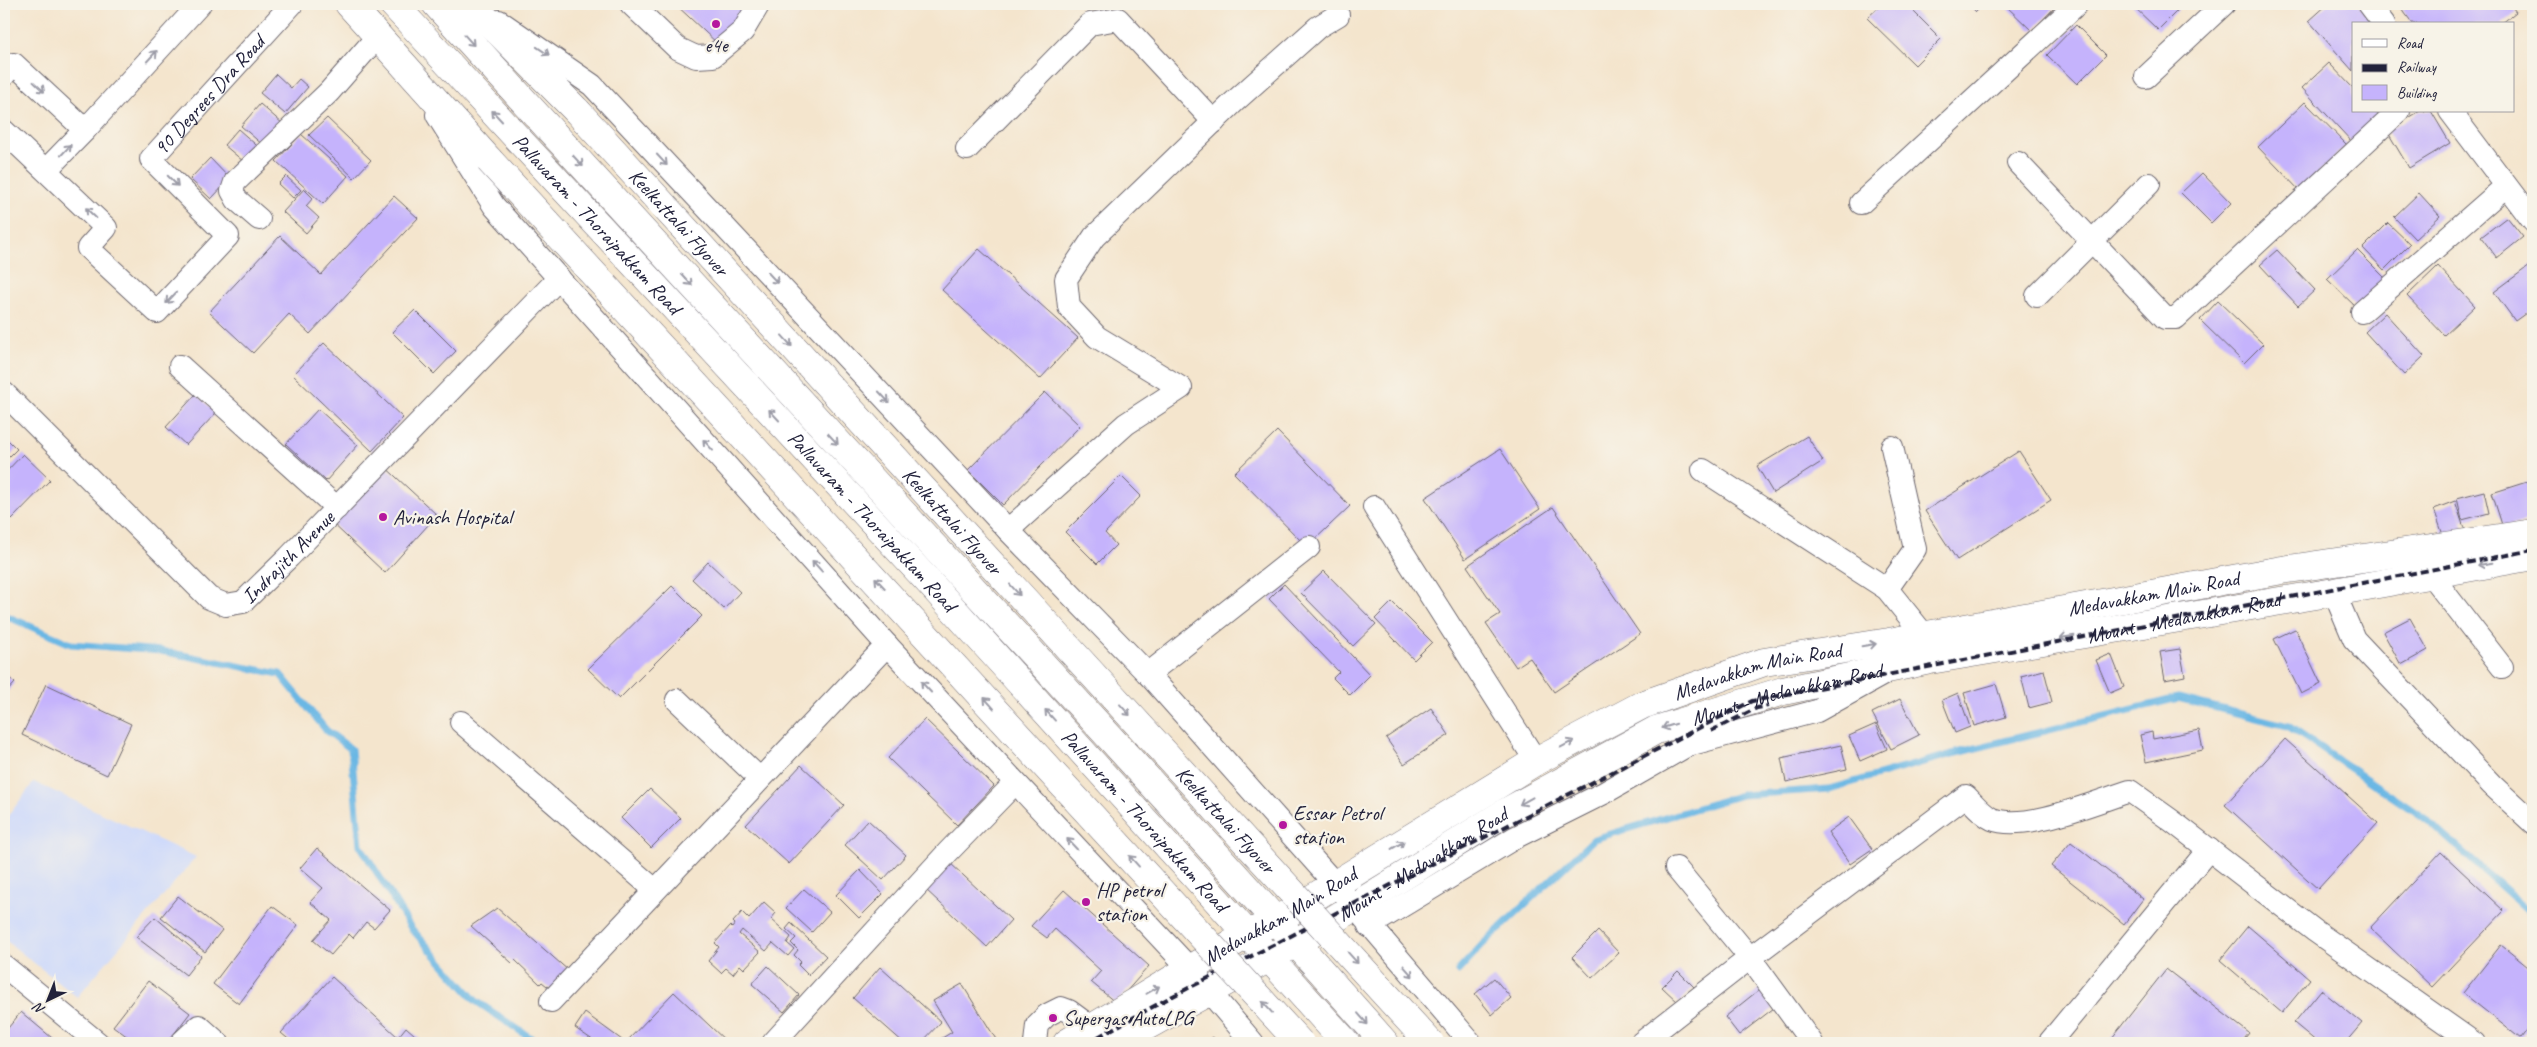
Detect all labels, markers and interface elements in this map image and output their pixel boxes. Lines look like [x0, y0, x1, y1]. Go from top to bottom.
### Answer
marker: e4e [710, 18, 722, 30]
legend [2352, 22, 2514, 112]
street label: 90 Degrees Dra Road [148, 27, 273, 160]
place label: e4e [704, 32, 730, 58]
one-way arrow [463, 34, 474, 47]
text: Road [2397, 34, 2424, 53]
one-way arrow [535, 46, 549, 56]
one-way arrow [146, 50, 158, 63]
text: Railway [2397, 58, 2438, 77]
one-way arrow [32, 82, 45, 93]
text: Building [2397, 84, 2437, 103]
one-way arrow [491, 110, 503, 123]
street label: Pallavaram - Thoraipakkam Road [507, 128, 689, 322]
one-way arrow [60, 144, 72, 156]
one-way arrow [656, 153, 668, 166]
one-way arrow [572, 154, 584, 167]
street label: Keelkattalai Flyover [623, 163, 736, 282]
one-way arrow [167, 175, 179, 187]
one-way arrow [84, 207, 97, 219]
one-way arrow [767, 272, 779, 285]
one-way arrow [682, 274, 693, 287]
one-way arrow [165, 292, 177, 305]
one-way arrow [781, 335, 793, 347]
one-way arrow [878, 391, 890, 404]
one-way arrow [768, 409, 780, 422]
street label: Pallavaram - Thoraipakkam Road [782, 425, 965, 620]
one-way arrow [827, 432, 839, 445]
one-way arrow [702, 439, 714, 452]
street label: Keelkattalai Flyover [897, 462, 1009, 581]
street label: Indrajith Avenue [236, 504, 341, 609]
place label: Avinash Hospital [393, 504, 515, 530]
marker: Avinash Hospital [377, 511, 389, 523]
one-way arrow [811, 560, 823, 573]
one-way arrow [2478, 560, 2494, 570]
street label: Medavakkam Main Road [2066, 564, 2245, 622]
one-way arrow [874, 576, 885, 589]
one-way arrow [1009, 583, 1021, 596]
street label: Mount - Medavakkam Road [2086, 586, 2285, 649]
one-way arrow [2059, 633, 2075, 643]
street label: Medavakkam Main Road [1670, 636, 1847, 706]
one-way arrow [1861, 640, 1877, 650]
street label: Mount - Medavakkam Road [1688, 657, 1887, 731]
one-way arrow [920, 680, 932, 693]
one-way arrow [983, 696, 995, 709]
one-way arrow [1119, 703, 1130, 716]
one-way arrow [1044, 709, 1056, 722]
one-way arrow [1662, 722, 1678, 731]
street label: Pallavaram - Thoraipakkam Road [1056, 724, 1236, 920]
one-way arrow [1560, 739, 1575, 749]
street label: Keelkattalai Flyover [1170, 761, 1282, 880]
one-way arrow [1519, 797, 1534, 807]
place label: Essar Petrol station [1293, 800, 1386, 850]
street label: Mount - Medavakkam Road [1333, 800, 1515, 927]
marker: Essar Petrol station [1277, 819, 1289, 831]
one-way arrow [1066, 838, 1078, 851]
one-way arrow [1390, 840, 1404, 850]
one-way arrow [1128, 855, 1140, 868]
street label: Medavakkam Main Road [1198, 859, 1365, 971]
place label: HP petrol station [1096, 877, 1167, 927]
marker: HP petrol station [1080, 896, 1092, 908]
one-way arrow [1347, 952, 1358, 965]
one-way arrow [1402, 964, 1414, 977]
north arrow [22, 974, 72, 1024]
one-way arrow [1145, 985, 1159, 995]
text: N [29, 998, 48, 1018]
one-way arrow [1261, 1001, 1273, 1014]
place label: Supergas AutoLPG [1063, 1005, 1197, 1031]
marker: Supergas AutoLPG [1047, 1012, 1059, 1024]
one-way arrow [1358, 1012, 1369, 1025]

